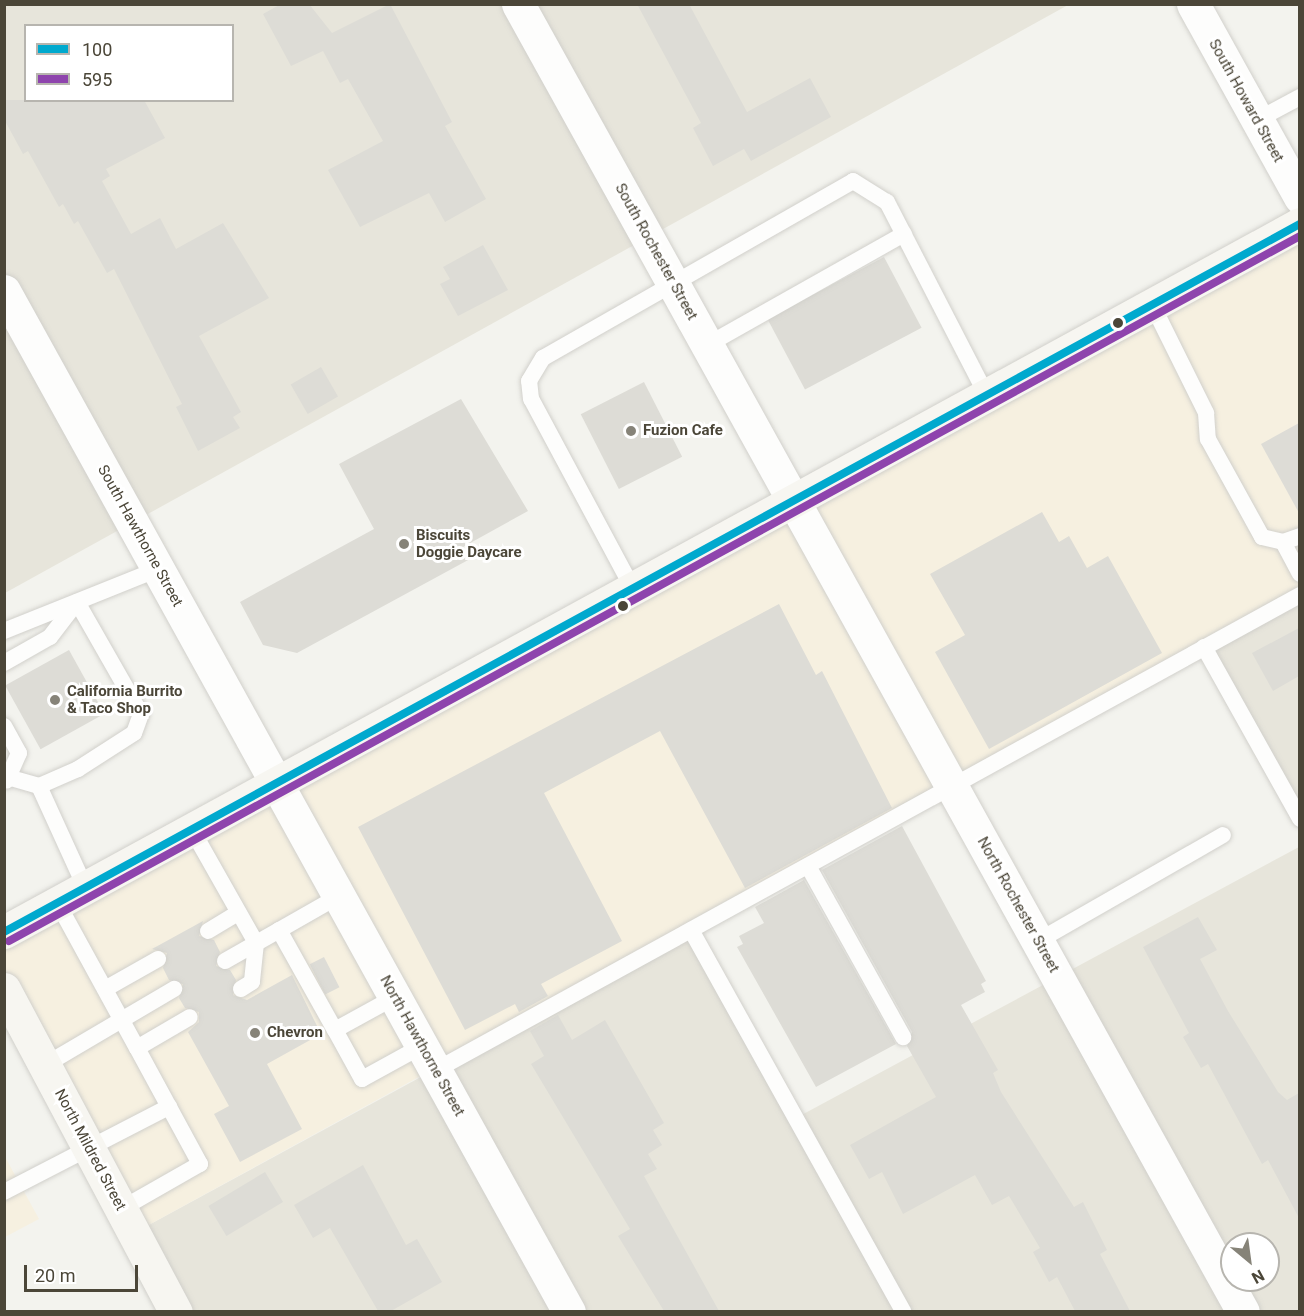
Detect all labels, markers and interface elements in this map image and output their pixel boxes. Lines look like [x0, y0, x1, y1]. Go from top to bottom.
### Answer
legend [24, 24, 234, 102]
street label: South Howard Street [1205, 36, 1287, 166]
text: 100 [82, 39, 112, 60]
text: 595 [82, 69, 112, 90]
street label: South Rochester Street [611, 181, 701, 323]
unlabelled marker [1112, 317, 1124, 329]
place label: Fuzion Cafe [643, 422, 723, 440]
marker: Fuzion Cafe [624, 424, 638, 438]
street label: South Hawthorne Street [94, 462, 186, 610]
place label: Biscuits Doggie Daycare [416, 526, 522, 561]
marker: Biscuits Doggie Daycare [397, 537, 411, 551]
unlabelled marker [617, 600, 629, 612]
place label: California Burrito & Taco Shop [67, 682, 183, 717]
marker: California Burrito & Taco Shop [48, 693, 62, 707]
street label: North Rochester Street [973, 834, 1063, 976]
street label: North Hawthorne Street [376, 973, 468, 1119]
place label: Chevron [267, 1024, 323, 1042]
marker: Chevron [248, 1026, 262, 1040]
street label: North Mildred Street [50, 1086, 130, 1214]
north arrow [1220, 1232, 1280, 1292]
scale bar [27, 1253, 141, 1291]
text: 20 m [35, 1265, 75, 1286]
text: N [1248, 1265, 1268, 1287]

